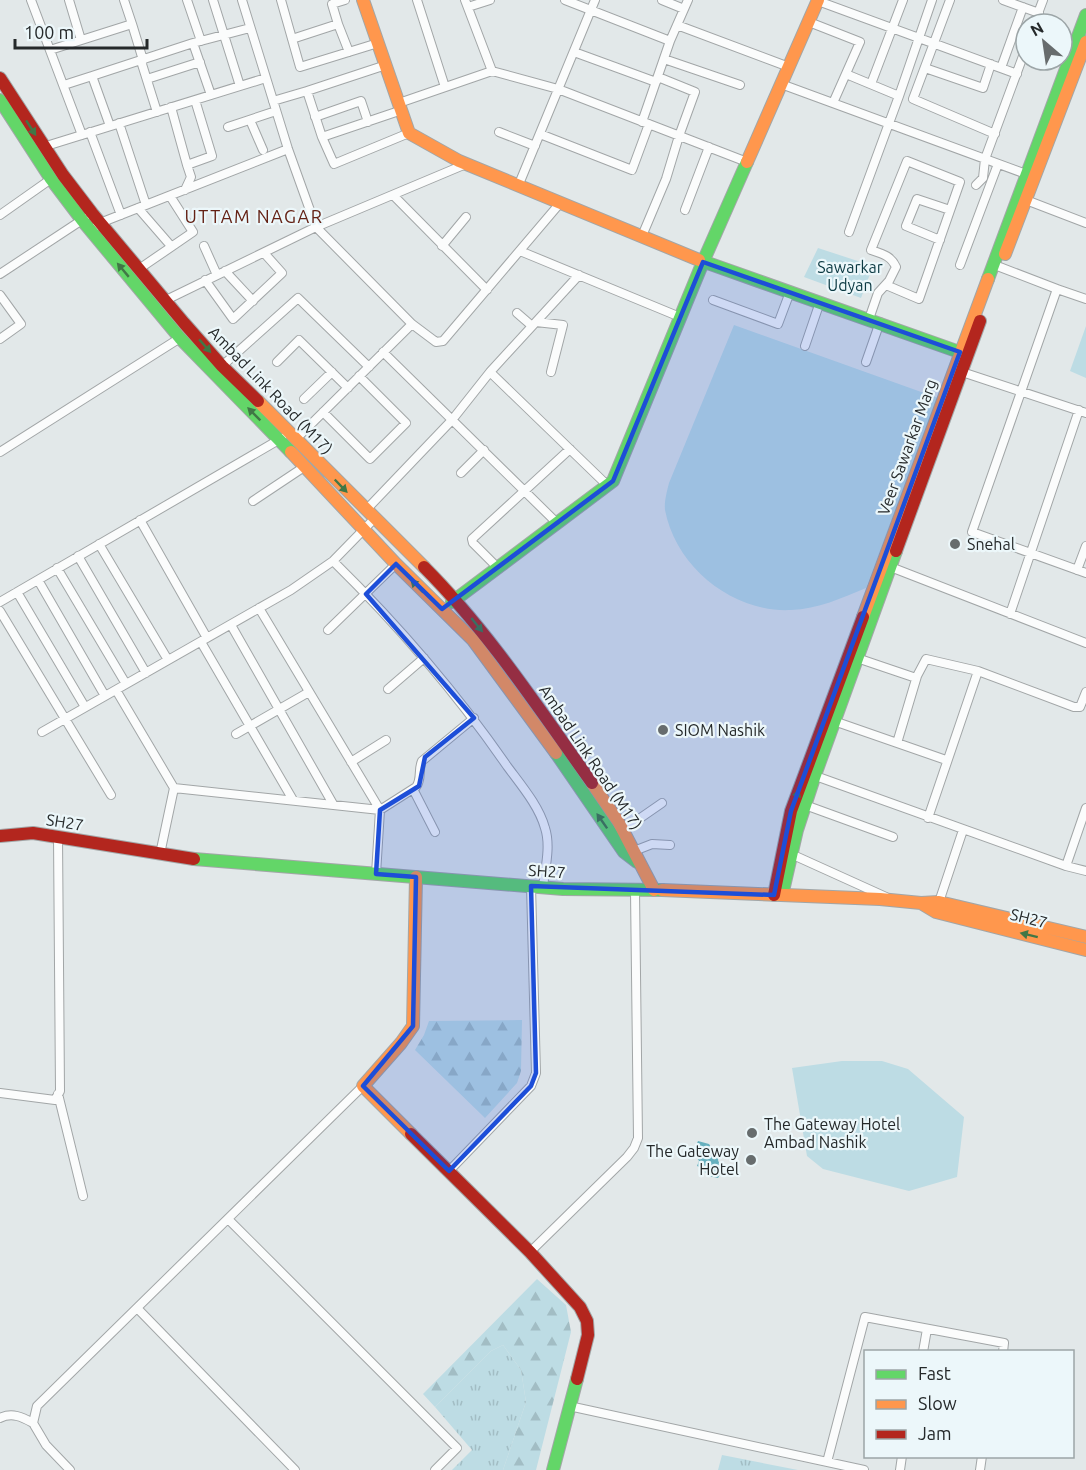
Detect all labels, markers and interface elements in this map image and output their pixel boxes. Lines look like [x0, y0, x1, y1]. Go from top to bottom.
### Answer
scale bar [15, 12, 147, 50]
north arrow [1014, 12, 1074, 72]
text: N [1027, 18, 1046, 40]
text: 100 m [24, 22, 74, 42]
one-way arrow [26, 120, 37, 136]
district label: UTTAM NAGAR [185, 206, 323, 226]
park label: Sawarkar Udyan [817, 258, 883, 294]
one-way arrow [117, 262, 130, 278]
street label: Ambad Link Road (M17) [205, 322, 337, 458]
one-way arrow [198, 338, 211, 353]
street label: Veer Sawarkar Marg [874, 376, 940, 518]
one-way arrow [247, 408, 261, 422]
one-way arrow [333, 478, 347, 492]
place label: Snehal [967, 535, 1015, 553]
marker: Snehal [948, 537, 962, 551]
one-way arrow [411, 579, 425, 593]
one-way arrow [470, 617, 483, 633]
street label: Ambad Link Road (M17) [535, 681, 646, 833]
place label: SIOM Nashik [675, 721, 765, 739]
marker: SIOM Nashik [656, 723, 670, 737]
one-way arrow [791, 788, 801, 806]
street label: SH27 [45, 810, 85, 834]
one-way arrow [597, 813, 608, 829]
street label: SH27 [528, 861, 566, 881]
street label: SH27 [1009, 905, 1049, 931]
one-way arrow [1020, 930, 1038, 940]
place label: The Gateway Hotel Ambad Nashik [764, 1115, 900, 1151]
marker: The Gateway Hotel Ambad Nashik [745, 1126, 759, 1140]
place label: The Gateway Hotel [646, 1142, 739, 1178]
marker: The Gateway Hotel [744, 1153, 758, 1167]
legend [864, 1350, 1074, 1458]
text: Fast [918, 1363, 951, 1383]
text: Slow [918, 1393, 957, 1413]
text: Jam [918, 1423, 952, 1443]

